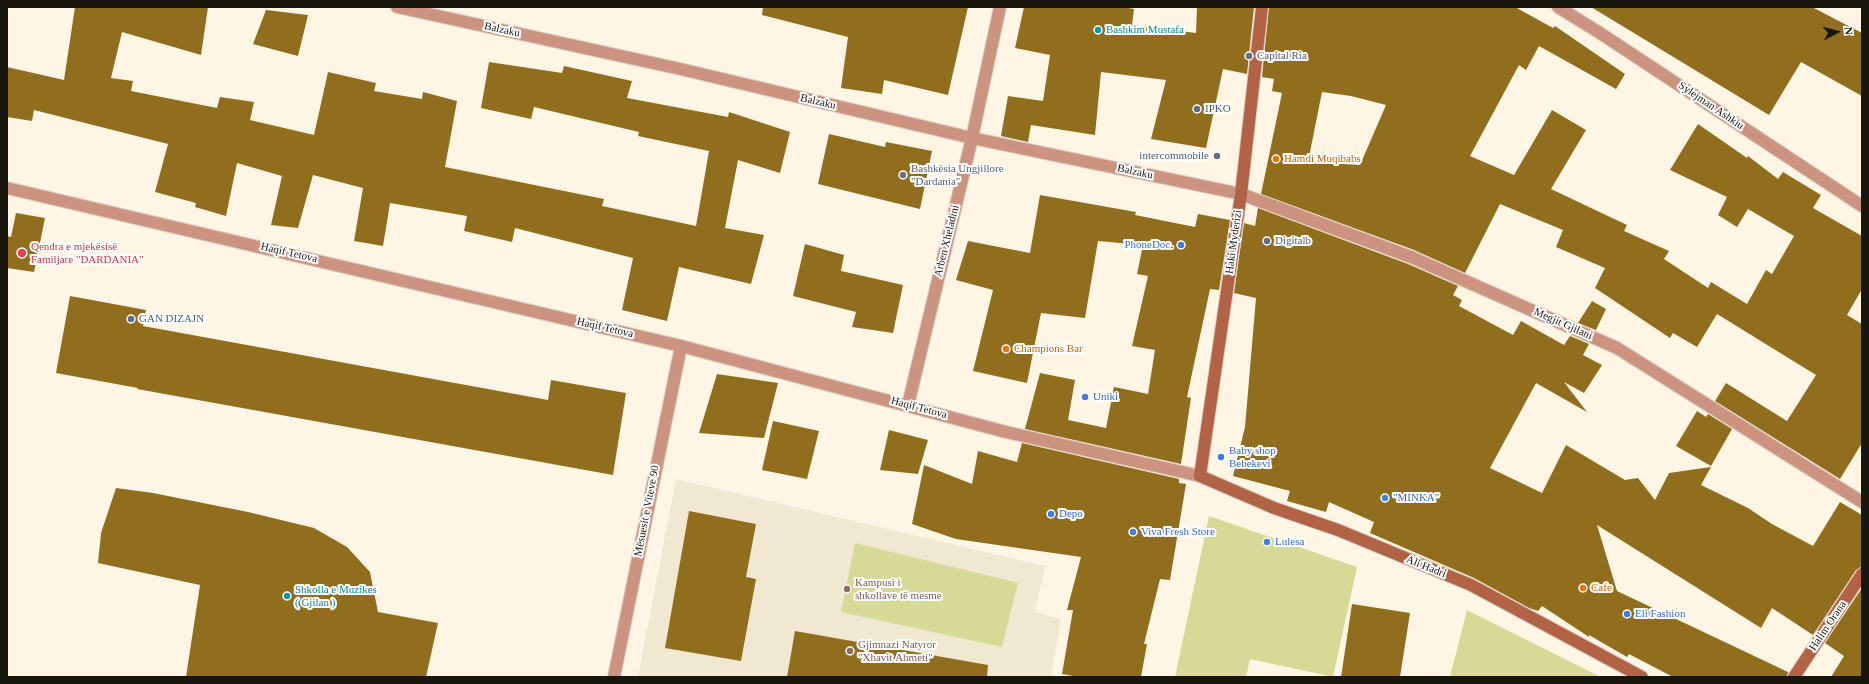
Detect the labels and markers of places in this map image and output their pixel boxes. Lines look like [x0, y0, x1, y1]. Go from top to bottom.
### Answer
place label: Bashkim Mustafa [1106, 23, 1184, 37]
marker: Bashkim Mustafa [1093, 25, 1103, 35]
place label: Capital Ria [1257, 49, 1307, 63]
marker: Capital Ria [1244, 51, 1254, 61]
place label: IPKO [1205, 102, 1231, 116]
marker: IPKO [1192, 104, 1202, 114]
place label: intercommobile [1139, 149, 1209, 163]
marker: intercommobile [1212, 151, 1222, 161]
place label: Hamdi Muqibabs [1284, 152, 1361, 166]
marker: Hamdi Muqibabs [1271, 154, 1281, 164]
place label: Bashkësia Ungjillore "Dardania" [911, 162, 1004, 188]
marker: Bashkësia Ungjillore "Dardania" [898, 170, 908, 180]
place label: Digitalb [1275, 234, 1311, 248]
marker: Digitalb [1262, 236, 1272, 246]
place label: PhoneDoc. [1124, 238, 1173, 252]
place label: Qendra e mjekësisë Familjare "DARDANIA" [31, 240, 144, 266]
marker: PhoneDoc. [1176, 240, 1186, 250]
marker: Qendra e mjekësisë Familjare "DARDANIA" [16, 247, 28, 259]
place label: GAN DIZAJN [139, 312, 204, 326]
marker: GAN DIZAJN [126, 314, 136, 324]
place label: Champions Bar [1014, 342, 1083, 356]
marker: Champions Bar [1001, 344, 1011, 354]
place label: Uniki [1093, 390, 1118, 404]
marker: Uniki [1080, 392, 1090, 402]
place label: Baby shop Bebekevi [1229, 444, 1276, 470]
marker: Baby shop Bebekevi [1216, 452, 1226, 462]
place label: "MINKA" [1393, 491, 1439, 505]
marker: "MINKA" [1380, 493, 1390, 503]
place label: Depo [1059, 507, 1083, 521]
marker: Depo [1046, 509, 1056, 519]
place label: Viva Fresh Store [1141, 525, 1215, 539]
marker: Viva Fresh Store [1128, 527, 1138, 537]
place label: Lulesa [1275, 535, 1304, 549]
marker: Lulesa [1262, 537, 1272, 547]
place label: Kampusi i shkollave të mesme [855, 576, 942, 602]
place label: Cafe [1591, 581, 1612, 595]
place label: Shkolla e Muzikes ( Gjilan ) [295, 583, 377, 609]
marker: Cafe [1578, 583, 1588, 593]
marker: Kampusi i shkollave të mesme [842, 584, 852, 594]
marker: Shkolla e Muzikes ( Gjilan ) [282, 591, 292, 601]
place label: Eli Fashion [1635, 607, 1685, 621]
marker: Eli Fashion [1622, 609, 1632, 619]
place label: Gjimnazi Natyror "Xhavit Ahmeti" [858, 638, 936, 664]
marker: Gjimnazi Natyror "Xhavit Ahmeti" [845, 646, 855, 656]

